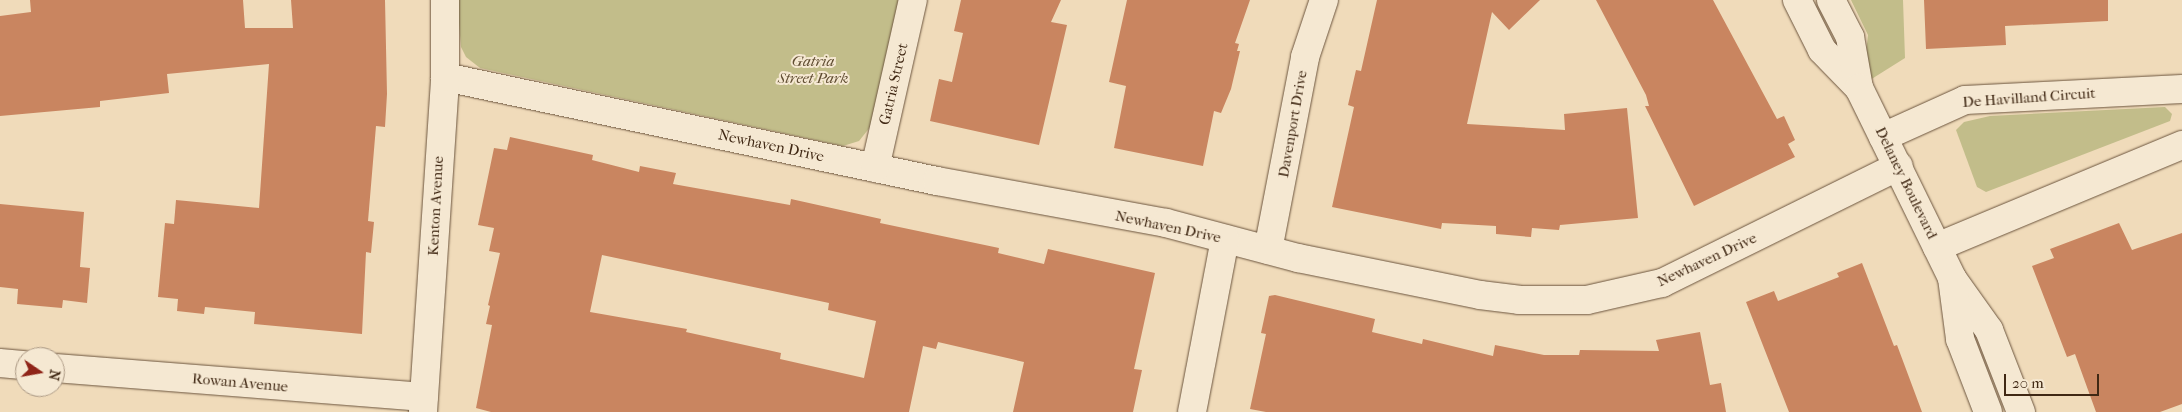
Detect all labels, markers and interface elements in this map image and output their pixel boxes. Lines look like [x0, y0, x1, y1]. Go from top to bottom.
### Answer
street label: Gatria Street [876, 41, 912, 127]
park label: Gatria Street Park [778, 52, 848, 87]
street label: Davenport Drive [1275, 69, 1311, 179]
street label: De Havilland Circuit [1962, 84, 2096, 112]
street label: Delaney Boulevard [1871, 124, 1941, 242]
street label: Newhaven Drive [716, 126, 826, 166]
street label: Kenton Avenue [424, 156, 448, 256]
street label: Newhaven Drive [1113, 207, 1223, 247]
street label: Newhaven Drive [1654, 229, 1760, 291]
north arrow [15, 347, 65, 397]
scale bar [2007, 364, 2102, 396]
text: N [45, 368, 64, 382]
street label: Rowan Avenue [191, 370, 289, 396]
text: 20 m [2012, 374, 2044, 392]

